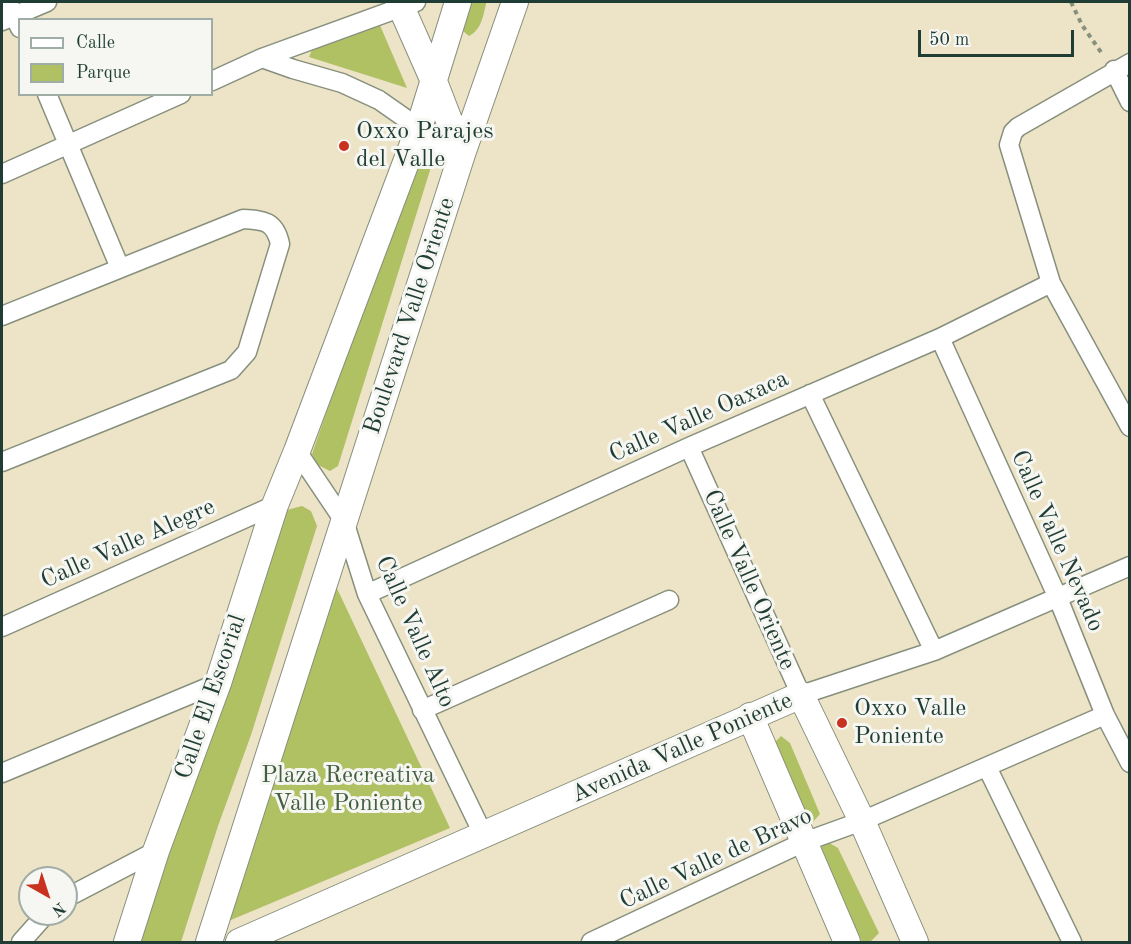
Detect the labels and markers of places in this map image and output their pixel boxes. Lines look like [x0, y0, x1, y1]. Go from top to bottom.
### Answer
place label: Oxxo Parajes del Valle [356, 118, 494, 174]
marker: Oxxo Parajes del Valle [337, 139, 351, 153]
place label: Oxxo Valle Poniente [854, 695, 966, 751]
marker: Oxxo Valle Poniente [835, 716, 849, 730]

